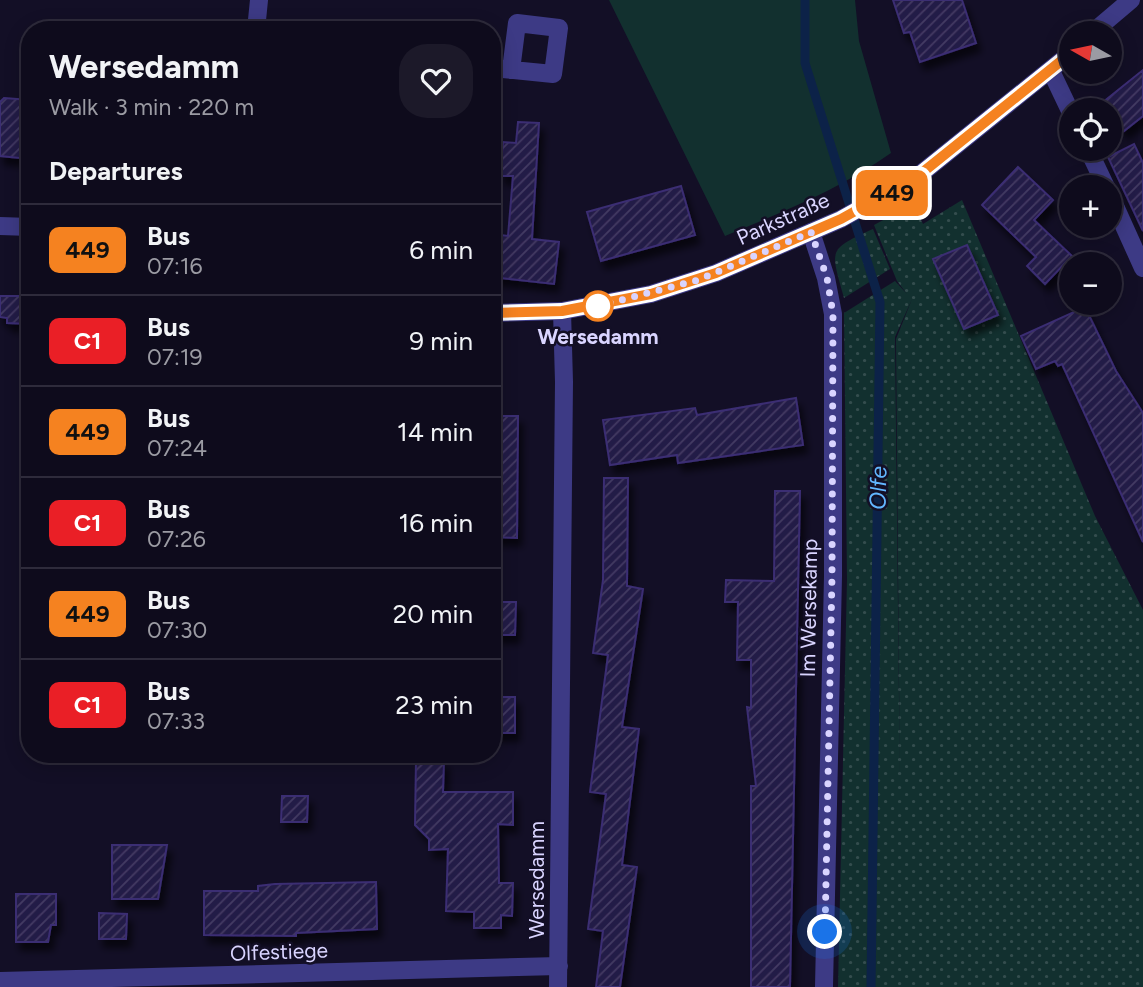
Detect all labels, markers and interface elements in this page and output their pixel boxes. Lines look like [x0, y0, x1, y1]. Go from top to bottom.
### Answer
north arrow [1059, 21, 1122, 84]
map controls [1059, 21, 1122, 315]
button: heart [399, 44, 473, 118]
text: Wersedamm [49, 47, 239, 86]
text: Walk · 3 min · 220 m [49, 93, 254, 121]
button: locate [1059, 98, 1122, 161]
text: Departures [49, 155, 183, 187]
line badge: 449 [852, 170, 932, 216]
button: + [1059, 175, 1122, 238]
text: 449 [870, 178, 914, 207]
street label: Parkstraße [733, 187, 833, 250]
text: Bus [147, 220, 190, 252]
text: 6 min [409, 234, 473, 266]
text: 449 [65, 235, 110, 264]
text: 07:16 [147, 252, 202, 280]
button: − [1059, 252, 1122, 315]
marker: Wersedamm [583, 291, 613, 321]
text: Bus [147, 311, 190, 343]
place label: Wersedamm [537, 324, 659, 349]
text: 9 min [409, 325, 473, 357]
text: C1 [74, 326, 101, 355]
text: 07:19 [147, 343, 202, 371]
text: Bus [147, 402, 190, 434]
text: 14 min [397, 416, 473, 448]
text: 449 [65, 417, 110, 446]
text: 07:24 [147, 434, 207, 462]
water label: Olfe [864, 465, 892, 510]
text: Bus [147, 493, 190, 525]
text: 16 min [398, 507, 473, 539]
text: C1 [74, 508, 101, 537]
text: 07:26 [147, 525, 206, 553]
street label: Im Wersekamp [795, 538, 822, 678]
text: Bus [147, 584, 190, 616]
text: 20 min [393, 598, 473, 630]
text: 449 [65, 599, 110, 628]
text: 07:30 [147, 616, 207, 644]
text: Bus [147, 675, 190, 707]
text: 23 min [395, 689, 473, 721]
text: C1 [74, 690, 101, 719]
text: 07:33 [147, 707, 205, 735]
street label: Wersedamm [524, 821, 549, 939]
your location [807, 914, 842, 949]
street label: Olfestiege [230, 937, 328, 966]

